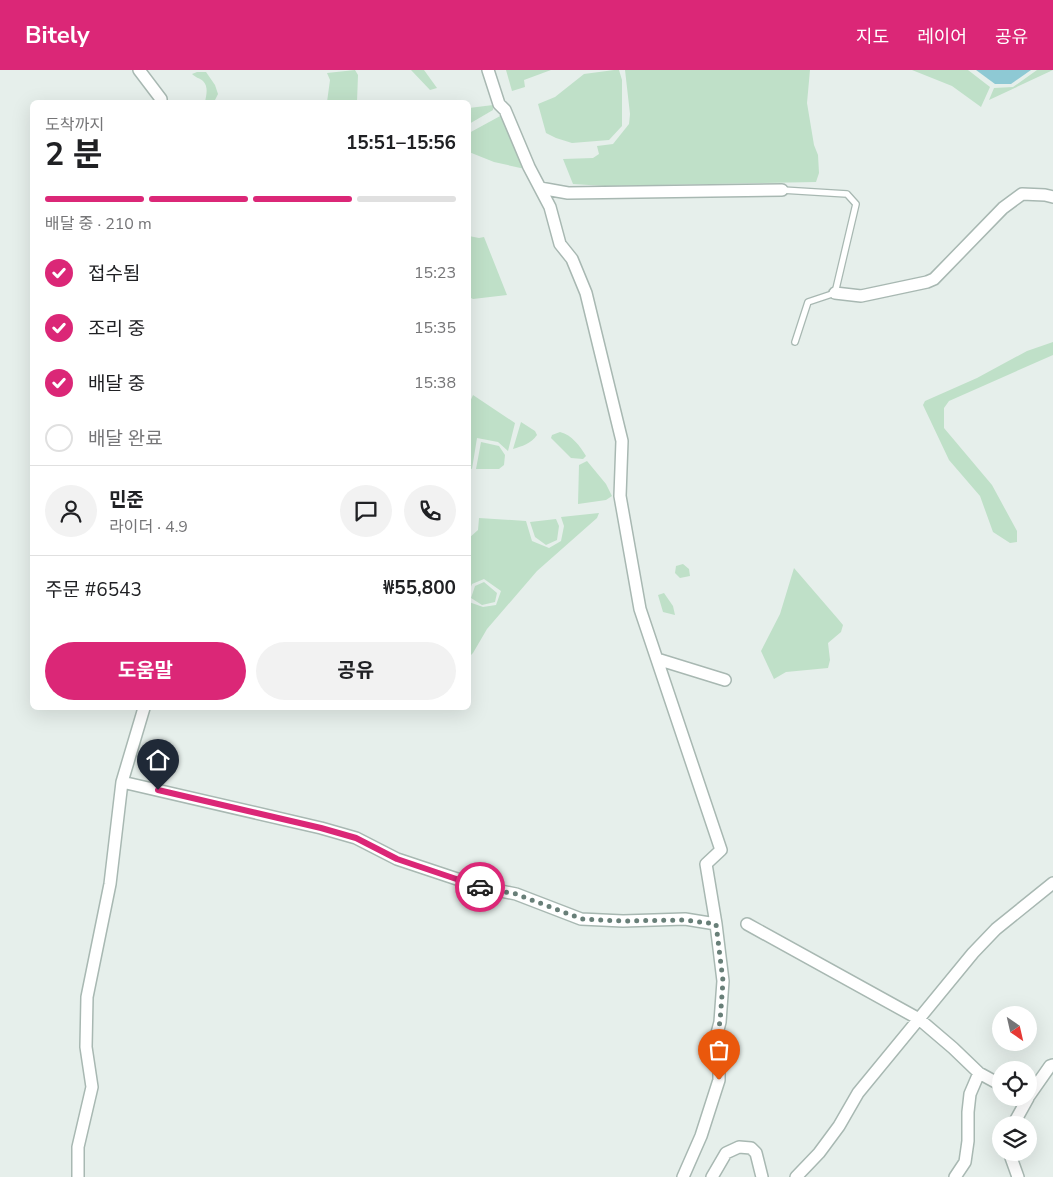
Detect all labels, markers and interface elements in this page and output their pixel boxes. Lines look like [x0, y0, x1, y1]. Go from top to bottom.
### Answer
text: Bitely [25, 19, 90, 51]
text: 지도 [856, 25, 889, 49]
text: 레이어 [917, 25, 967, 49]
text: 공유 [995, 25, 1028, 49]
text: 도착까지 [45, 114, 104, 136]
text: 15:51–15:56 [346, 130, 456, 156]
text: 2 분 [45, 133, 102, 176]
text: 배달 중 · 210 m [45, 213, 152, 235]
icon: check [45, 259, 73, 287]
text: 접수됨 [88, 261, 140, 287]
text: 15:23 [414, 262, 456, 284]
icon: check [45, 314, 73, 342]
text: 조리 중 [88, 316, 145, 342]
text: 15:35 [414, 317, 456, 339]
icon: check [45, 369, 73, 397]
text: 배달 중 [88, 371, 145, 397]
text: 15:38 [414, 372, 456, 394]
text: 배달 완료 [88, 426, 163, 452]
button: person [45, 485, 97, 537]
button: chat [340, 485, 392, 537]
button: phone [404, 485, 456, 537]
text: 민준 [109, 487, 144, 513]
text: 라이더 · 4.9 [109, 516, 188, 538]
text: ₩55,800 [383, 575, 456, 601]
text: 주문 #6543 [45, 577, 142, 603]
button: 도움말 [45, 642, 246, 700]
button: 공유 [256, 642, 456, 700]
pin [137, 739, 179, 790]
icon: home [144, 746, 172, 774]
courier [455, 862, 505, 912]
icon: car [466, 873, 494, 901]
north arrow [992, 1006, 1038, 1051]
map controls [992, 1006, 1037, 1161]
pin [698, 1029, 740, 1080]
icon: bag [705, 1036, 733, 1064]
button: locate [992, 1061, 1037, 1106]
button: layers [992, 1116, 1037, 1161]

